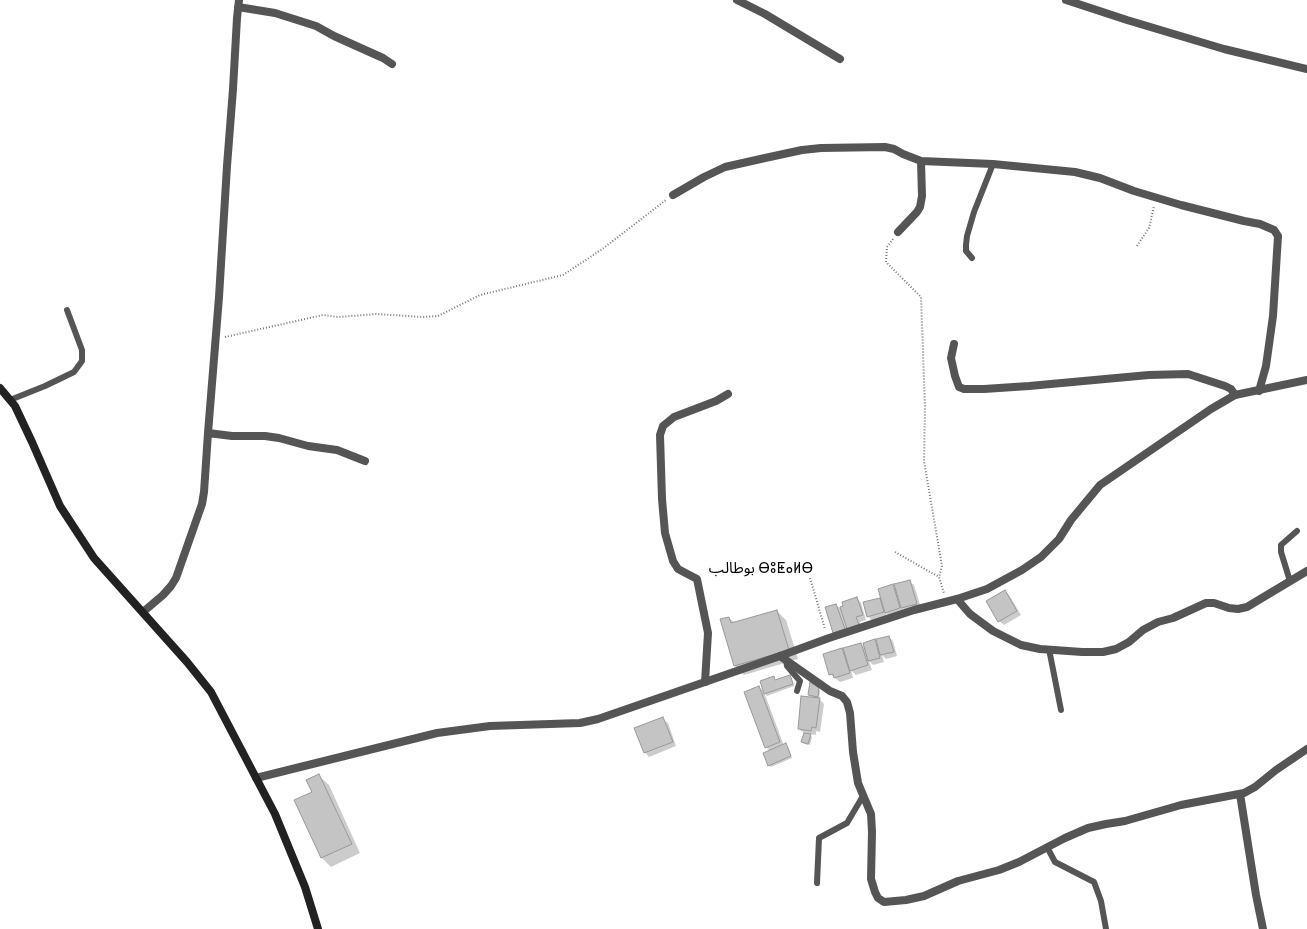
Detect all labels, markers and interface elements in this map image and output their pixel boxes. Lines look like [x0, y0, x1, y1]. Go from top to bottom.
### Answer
district label: بوطالب ⴱⵓⵟⴰⵍⴱ [709, 560, 813, 578]

